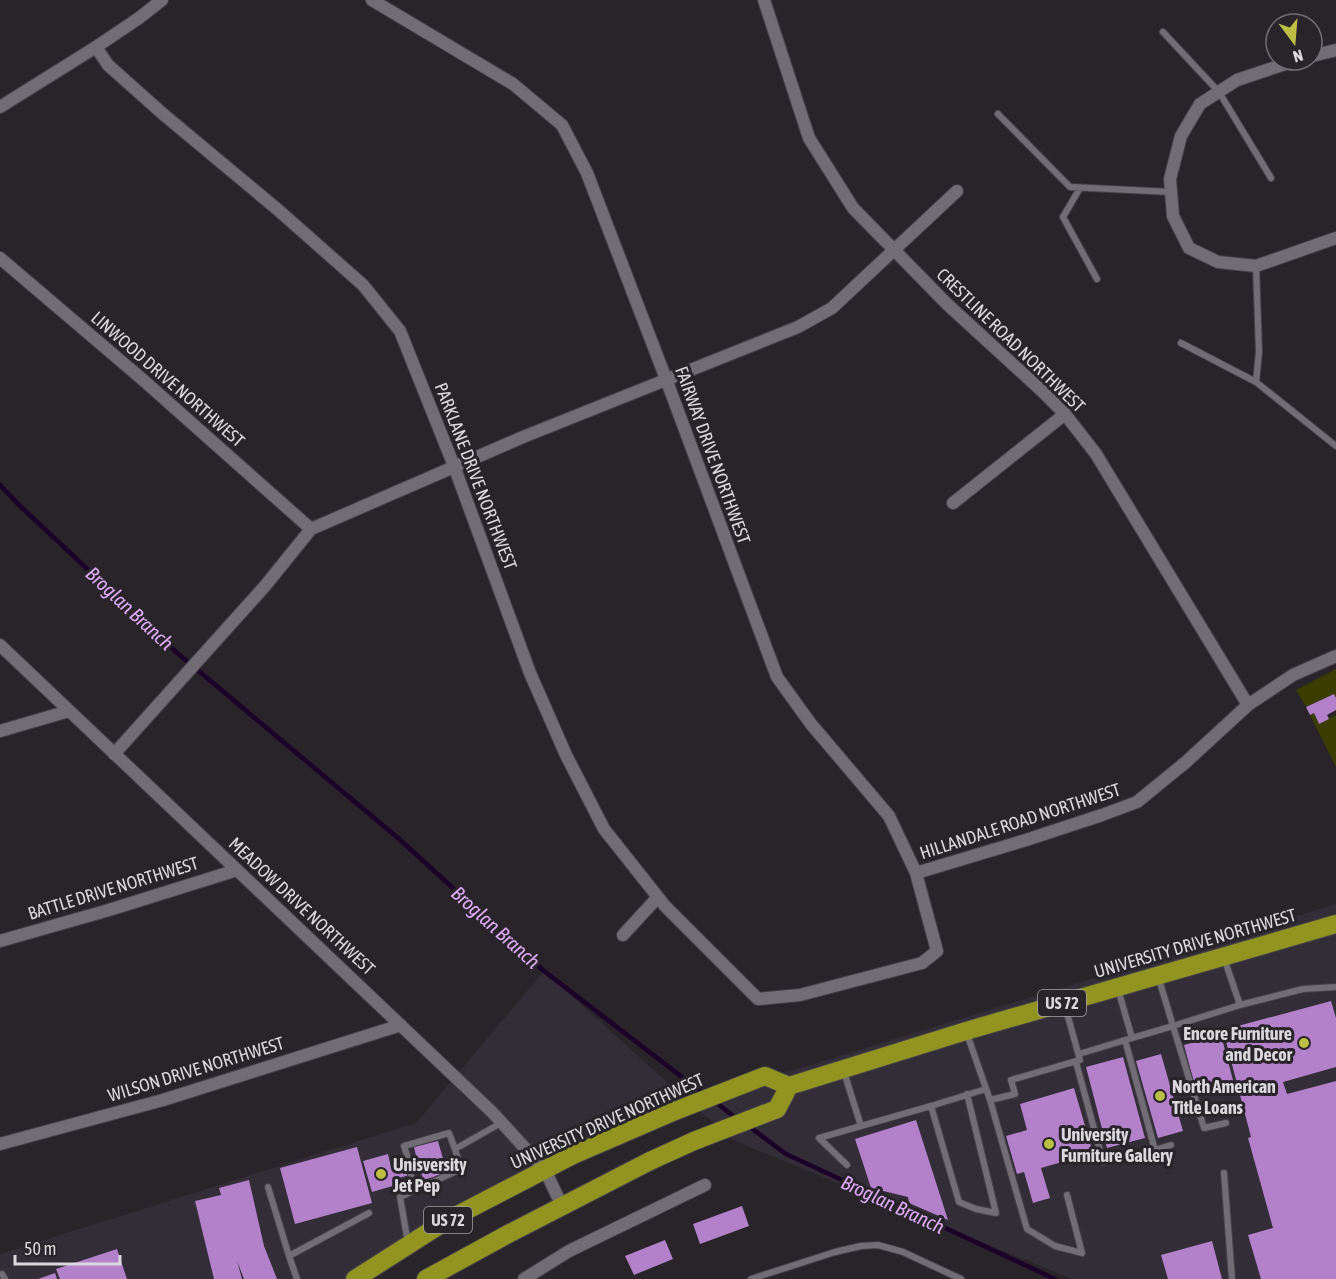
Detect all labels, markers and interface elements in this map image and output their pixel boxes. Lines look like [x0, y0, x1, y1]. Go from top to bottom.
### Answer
north arrow [1264, 12, 1324, 72]
text: N [1291, 46, 1305, 66]
street label: CRESTLINE ROAD NORTHWEST [933, 264, 1090, 416]
street label: LINWOOD DRIVE NORTHWEST [87, 307, 249, 451]
street label: FAIRWAY DRIVE NORTHWEST [671, 363, 755, 547]
street label: PARKLANE DRIVE NORTHWEST [431, 380, 521, 573]
water label: Broglan Branch [81, 562, 179, 655]
street label: HILLANDALE ROAD NORTHWEST [917, 779, 1123, 863]
street label: MEADOW DRIVE NORTHWEST [225, 833, 379, 979]
street label: BATTLE DRIVE NORTHWEST [25, 852, 201, 924]
water label: Broglan Branch [447, 881, 545, 973]
street label: UNIVERSITY DRIVE NORTHWEST [1092, 904, 1299, 982]
road number: US 72 [1038, 990, 1086, 1016]
place label: Encore Furniture and Decor [1183, 1023, 1293, 1065]
street label: WILSON DRIVE NORTHWEST [105, 1032, 287, 1106]
marker: Encore Furniture and Decor [1297, 1036, 1311, 1050]
street label: UNIVERSITY DRIVE NORTHWEST [507, 1069, 707, 1173]
place label: North American Title Loans [1172, 1076, 1276, 1118]
marker: North American Title Loans [1153, 1089, 1167, 1103]
place label: University Furniture Gallery [1061, 1124, 1174, 1166]
marker: University Furniture Gallery [1042, 1137, 1056, 1151]
place label: Unisversity Jet Pep [392, 1154, 467, 1196]
marker: Unisversity Jet Pep [374, 1167, 388, 1181]
water label: Broglan Branch [838, 1170, 949, 1238]
road number: US 72 [424, 1207, 472, 1233]
scale bar [15, 1228, 120, 1266]
text: 50 m [24, 1238, 56, 1259]

